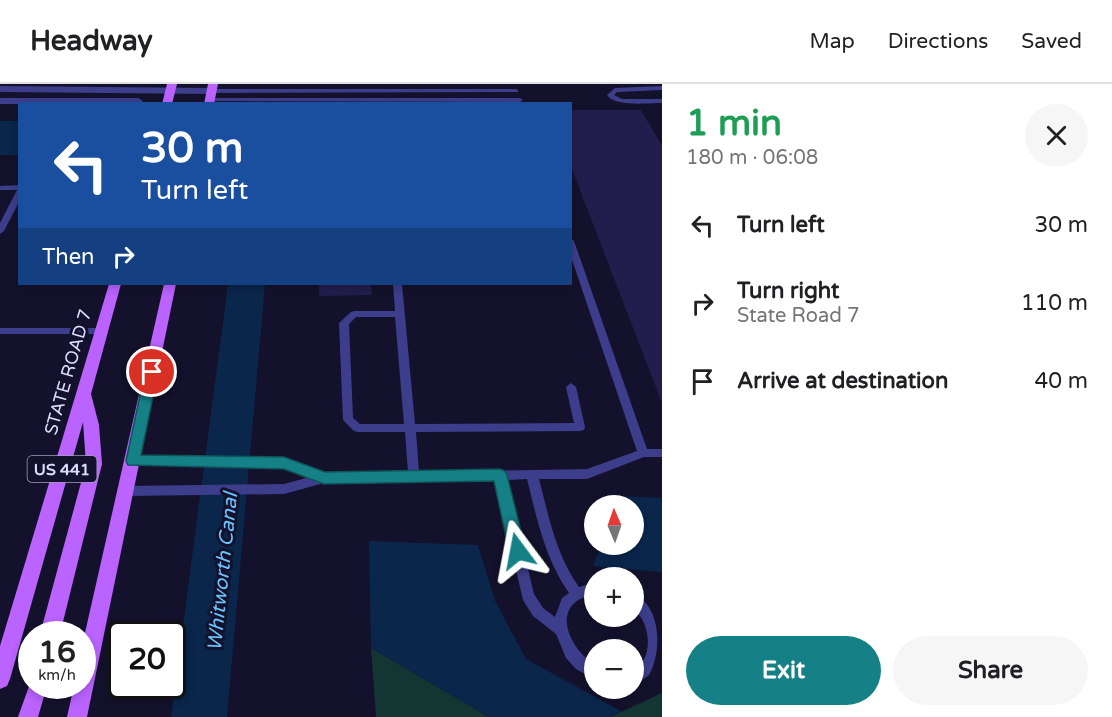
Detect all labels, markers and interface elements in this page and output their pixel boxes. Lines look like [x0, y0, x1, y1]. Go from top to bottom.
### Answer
text: Headway [30, 24, 153, 58]
text: Map [809, 29, 855, 54]
text: Directions [888, 29, 988, 54]
text: Saved [1021, 29, 1082, 54]
text: 1 min [686, 102, 782, 145]
button: close [1025, 104, 1088, 167]
text: 30 m [141, 123, 243, 174]
icon: left [42, 126, 120, 204]
text: 180 m · 06:08 [686, 146, 818, 170]
text: Turn left [141, 174, 248, 207]
icon: left [686, 209, 719, 242]
text: Turn left [737, 212, 825, 238]
text: 30 m [1034, 212, 1088, 238]
icon: right [107, 240, 140, 273]
text: Then [42, 244, 95, 270]
text: Turn right [737, 278, 839, 304]
icon: right [686, 287, 719, 320]
text: 110 m [1021, 290, 1088, 316]
text: State Road 7 [737, 304, 860, 328]
street label: STATE ROAD 7 [40, 307, 96, 437]
pin [126, 346, 177, 397]
icon: arrive [135, 355, 168, 388]
icon: arrive [686, 365, 719, 398]
text: Arrive at destination [737, 368, 948, 394]
text: 40 m [1034, 368, 1088, 394]
road number: US 441 [28, 456, 97, 482]
water label: Whitworth Canal [203, 490, 243, 652]
north arrow [584, 495, 644, 555]
map controls [584, 495, 644, 699]
position arrow [486, 519, 550, 583]
button: + [584, 567, 644, 627]
speed limit sign: 20 [108, 621, 186, 699]
text: 16 [38, 634, 76, 671]
button: Exit [686, 636, 881, 705]
button: Share [893, 636, 1088, 705]
button: − [584, 639, 644, 699]
text: km/h [38, 666, 76, 684]

